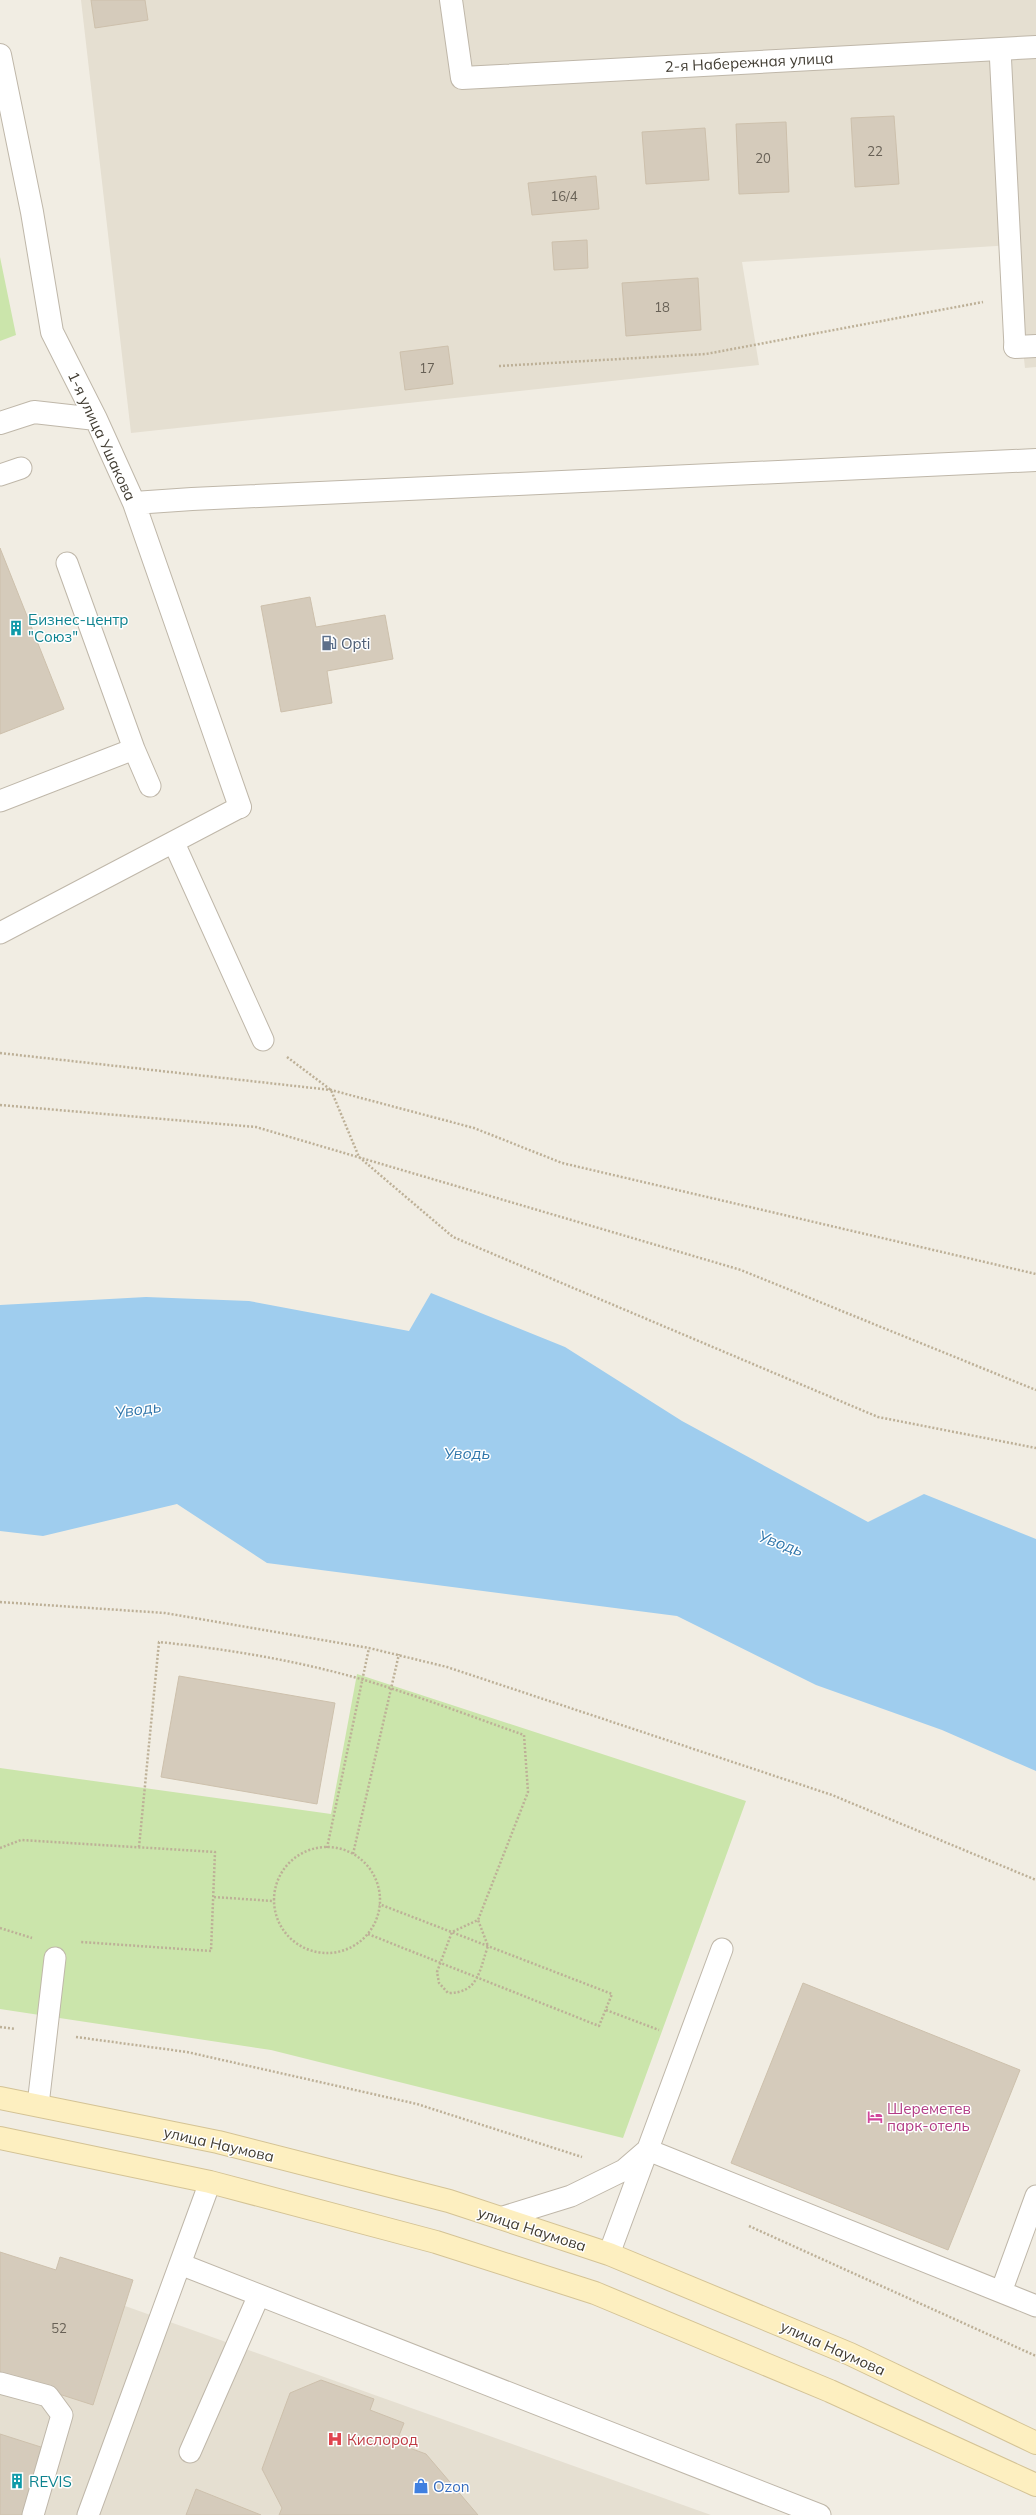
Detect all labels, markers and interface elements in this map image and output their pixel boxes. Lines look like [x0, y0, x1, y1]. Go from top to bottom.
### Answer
street label: 2-я Набережная улица [664, 48, 834, 76]
house number: 22 [867, 143, 883, 159]
house number: 20 [755, 150, 771, 166]
house number: 16/4 [550, 188, 578, 204]
house number: 18 [654, 299, 670, 315]
house number: 17 [419, 360, 435, 376]
street label: 1-я улица Ушакова [64, 368, 140, 504]
place label: Бизнес-центр "Союз" [28, 610, 128, 646]
building icon: Бизнес-центр "Союз" [7, 619, 25, 637]
fuel station icon: Opti [320, 634, 338, 652]
place label: Opti [341, 634, 370, 653]
water label: Уводь [114, 1396, 163, 1422]
water label: Уводь [444, 1443, 490, 1463]
water label: Уводь [756, 1526, 806, 1560]
place label: Шереметев парк-отель [887, 2099, 971, 2135]
hotel icon: Шереметев парк-отель [866, 2108, 884, 2126]
street label: улица Наумова [162, 2122, 276, 2166]
street label: улица Наумова [475, 2203, 589, 2255]
street label: улица Наумова [778, 2316, 888, 2380]
house number: 52 [51, 2320, 67, 2336]
hospital icon: Кислород [326, 2430, 344, 2448]
place label: Кислород [347, 2430, 418, 2449]
building icon: REVIS [8, 2472, 26, 2490]
place label: REVIS [29, 2472, 72, 2491]
shop icon: Ozon [412, 2477, 430, 2495]
place label: Ozon [433, 2477, 470, 2496]

